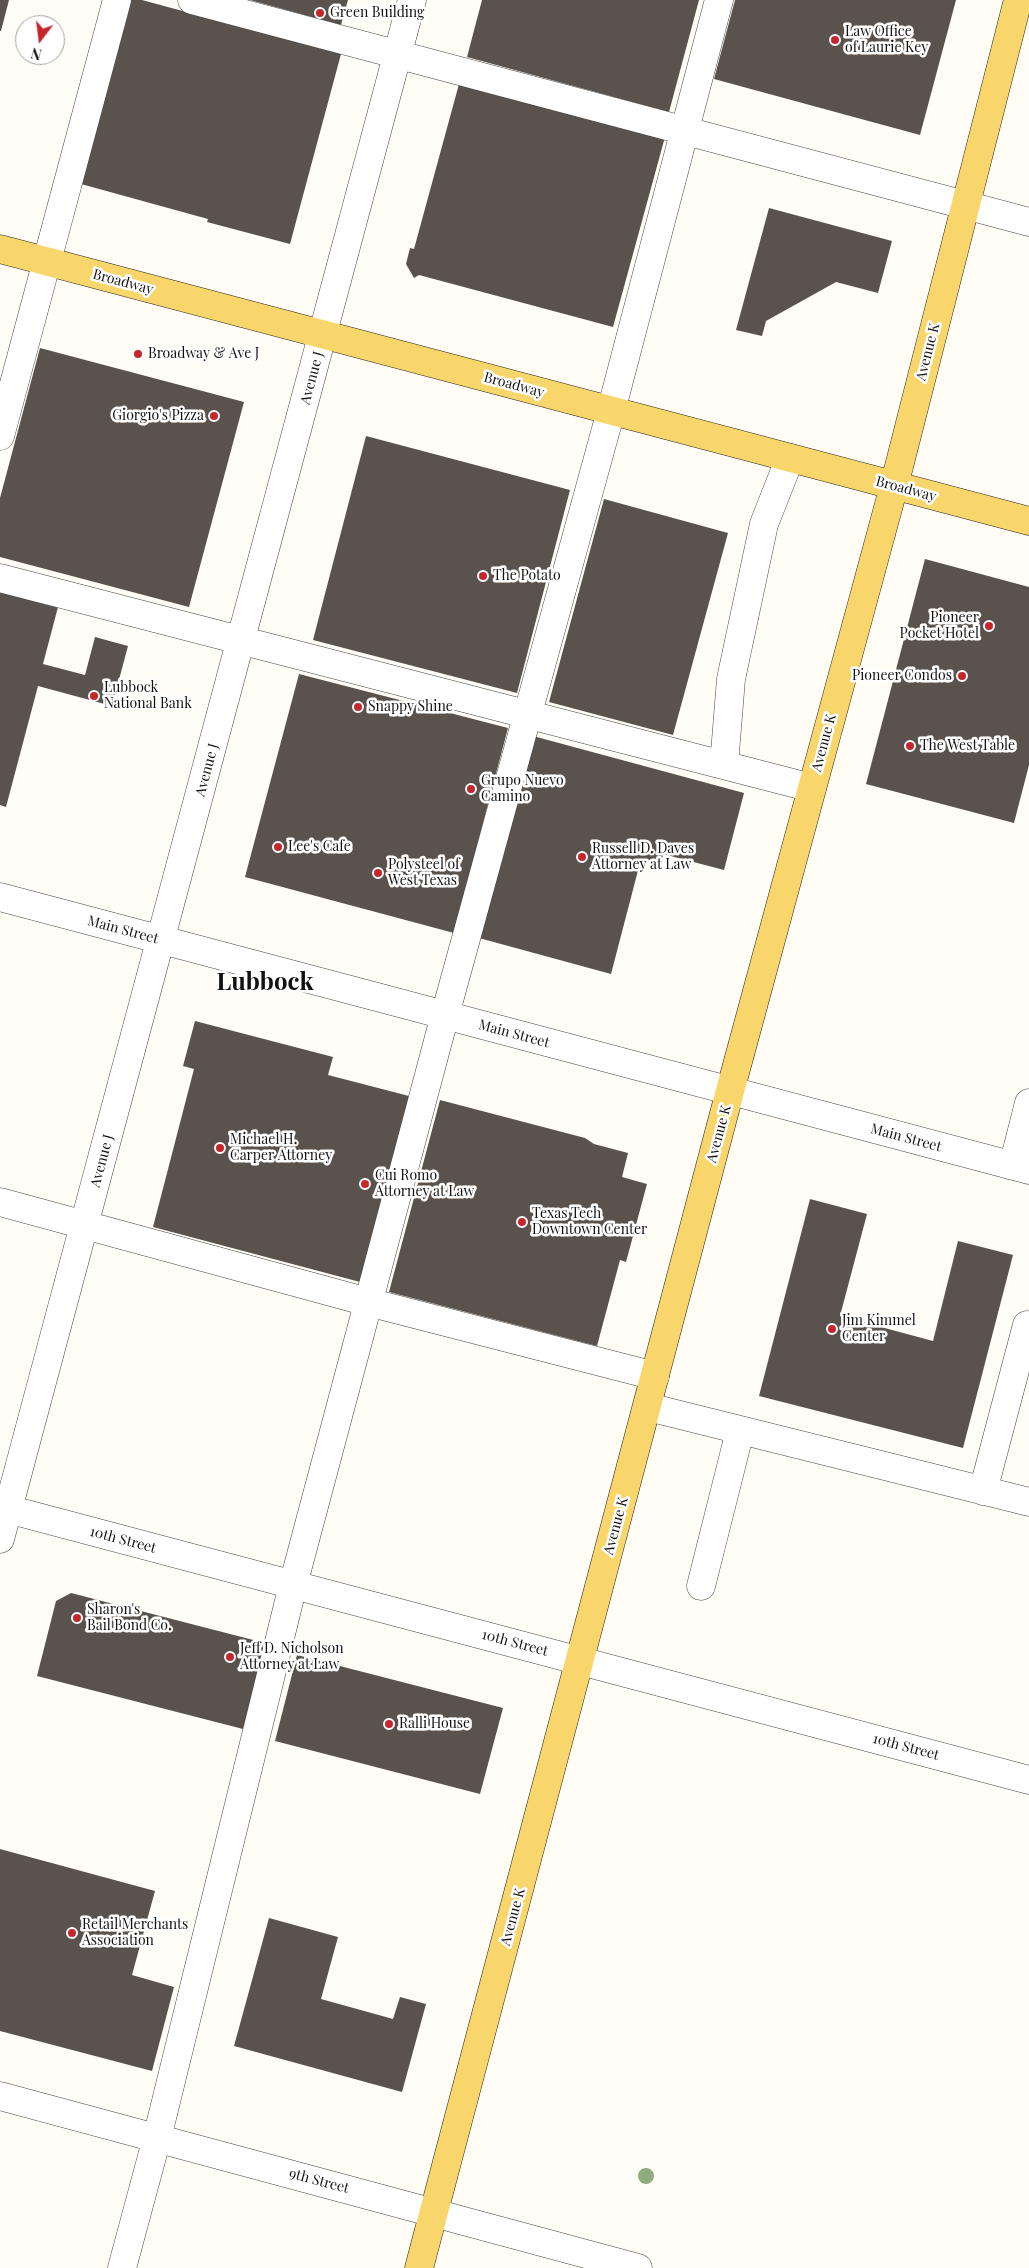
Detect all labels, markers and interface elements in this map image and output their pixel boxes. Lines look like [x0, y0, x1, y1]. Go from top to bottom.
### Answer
place label: Green Building [330, 5, 424, 21]
marker: Green Building [314, 7, 326, 19]
north arrow [15, 15, 65, 65]
place label: Law Office of Laurie Key [845, 24, 928, 56]
marker: Law Office of Laurie Key [829, 34, 841, 46]
text: N [29, 44, 44, 64]
street label: Broadway [91, 266, 155, 298]
street label: Avenue K [913, 321, 943, 383]
place label: Broadway & Ave J [148, 346, 259, 362]
marker: Broadway & Ave J [132, 348, 144, 360]
street label: Avenue J [297, 350, 327, 406]
street label: Broadway [482, 369, 546, 401]
place label: Giorgio's Pizza [112, 408, 204, 424]
marker: Giorgio's Pizza [208, 410, 220, 422]
street label: Broadway [874, 473, 938, 505]
place label: The Potato [493, 568, 561, 584]
marker: The Potato [477, 570, 489, 582]
place label: Pioneer Pocket Hotel [900, 610, 979, 642]
marker: Pioneer Pocket Hotel [983, 620, 995, 632]
place label: Pioneer Condos [852, 668, 952, 684]
marker: Pioneer Condos [956, 670, 968, 682]
place label: Lubbock National Bank [104, 680, 192, 712]
marker: Lubbock National Bank [88, 690, 100, 702]
place label: Snappy Shine [368, 699, 453, 715]
marker: Snappy Shine [352, 701, 364, 713]
street label: Avenue K [808, 712, 840, 774]
place label: The West Table [920, 738, 1015, 754]
marker: The West Table [904, 740, 916, 752]
street label: Avenue J [192, 742, 222, 798]
place label: Grupo Nuevo Camino [481, 773, 564, 806]
marker: Grupo Nuevo Camino [465, 783, 477, 795]
place label: Lee's Cafe [288, 839, 351, 855]
marker: Lee's Cafe [272, 841, 284, 853]
place label: Russell D. Daves Attorney at Law [592, 841, 694, 874]
marker: Russell D. Daves Attorney at Law [576, 851, 588, 863]
place label: Polysteel of West Texas [388, 857, 460, 890]
marker: Polysteel of West Texas [372, 867, 384, 879]
street label: Main Street [86, 912, 160, 948]
district label: Lubbock [217, 969, 313, 997]
street label: Main Street [477, 1016, 551, 1052]
street label: Avenue K [703, 1103, 735, 1165]
street label: Main Street [869, 1120, 943, 1156]
place label: Michael H. Carper Attorney [230, 1132, 332, 1164]
street label: Avenue J [87, 1133, 117, 1189]
marker: Michael H. Carper Attorney [214, 1142, 226, 1154]
place label: Cui Romo Attorney at Law [375, 1168, 474, 1200]
marker: Cui Romo Attorney at Law [359, 1178, 371, 1190]
place label: Texas Tech Downtown Center [532, 1206, 647, 1238]
marker: Texas Tech Downtown Center [516, 1216, 528, 1228]
place label: Jim Kimmel Center [842, 1313, 916, 1345]
marker: Jim Kimmel Center [826, 1323, 838, 1335]
street label: Avenue K [600, 1495, 632, 1557]
street label: 10th Street [88, 1523, 158, 1557]
place label: Sharon's Bail Bond Co. [87, 1602, 171, 1634]
marker: Sharon's Bail Bond Co. [71, 1612, 83, 1624]
street label: 10th Street [480, 1626, 550, 1660]
place label: Jeff D. Nicholson Attorney at Law [240, 1641, 344, 1674]
marker: Jeff D. Nicholson Attorney at Law [224, 1651, 236, 1663]
place label: Ralli House [399, 1716, 470, 1732]
marker: Ralli House [383, 1718, 395, 1730]
street label: 10th Street [871, 1730, 941, 1764]
street label: Avenue K [497, 1886, 529, 1948]
place label: Retail Merchants Association [82, 1917, 188, 1950]
marker: Retail Merchants Association [66, 1927, 78, 1939]
street label: 9th Street [287, 2165, 351, 2197]

